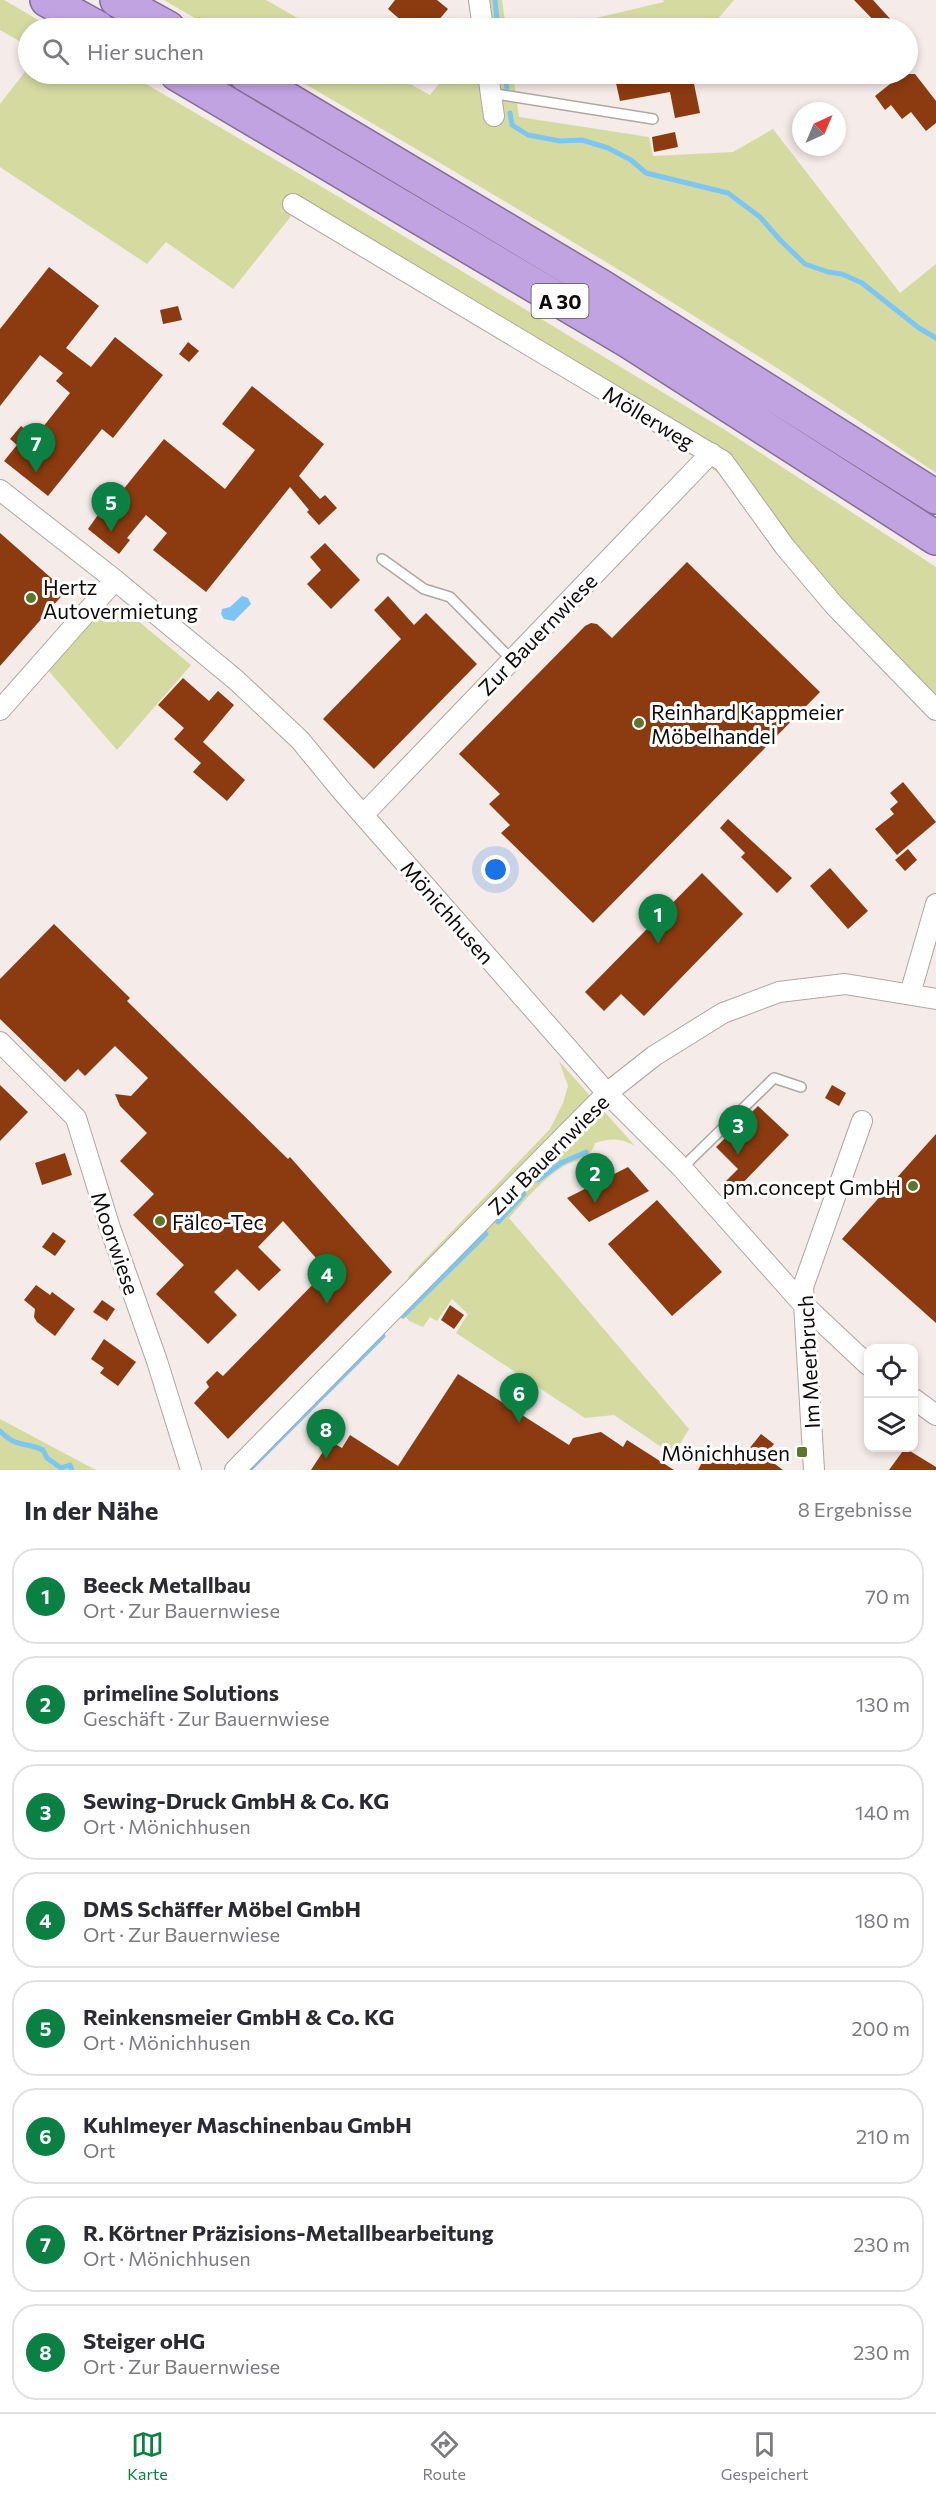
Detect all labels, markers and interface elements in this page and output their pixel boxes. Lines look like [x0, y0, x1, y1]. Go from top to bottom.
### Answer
search box [18, 18, 918, 84]
icon: search [39, 35, 72, 68]
text: Hier suchen [87, 38, 204, 65]
north arrow [792, 102, 846, 156]
road number: A 30 [532, 284, 588, 318]
street label: Möllerweg [599, 380, 699, 454]
pin: 7 [16, 424, 56, 473]
pin: 5 [92, 482, 130, 532]
street label: Zur Bauernwiese [473, 568, 601, 700]
place label: Hertz Autovermietung [43, 574, 198, 623]
marker: Hertz Autovermietung [24, 591, 38, 605]
place label: Reinhard Kappmeier Möbelhandel [651, 699, 844, 748]
marker: Reinhard Kappmeier Möbelhandel [632, 716, 646, 730]
street label: Mönichhusen [396, 855, 500, 969]
your location [481, 855, 510, 884]
pin: 1 [638, 894, 678, 944]
street label: Zur Bauernwiese [483, 1089, 613, 1219]
pin: 3 [718, 1106, 758, 1155]
pin: 2 [576, 1154, 614, 1203]
place label: pm.concept GmbH [723, 1174, 901, 1199]
marker: pm.concept GmbH [906, 1179, 920, 1193]
street label: Moorwiese [87, 1188, 145, 1298]
place label: Fälco-Tec [172, 1209, 264, 1234]
marker: Fälco-Tec [153, 1214, 167, 1228]
pin: 4 [308, 1254, 346, 1304]
street label: Im Meerbruch [792, 1295, 824, 1429]
map controls [864, 1344, 918, 1452]
button: locate [864, 1344, 918, 1398]
pin: 6 [500, 1374, 538, 1423]
button: layers [864, 1398, 918, 1452]
pin: 8 [306, 1410, 346, 1459]
place label: Mönichhusen [661, 1440, 790, 1465]
marker: Mönichhusen [795, 1445, 809, 1459]
text: In der Nähe [24, 1494, 159, 1525]
text: 8 Ergebnisse [798, 1497, 912, 1521]
text: Beeck Metallbau [83, 1571, 251, 1598]
text: 1 [41, 1584, 50, 1608]
text: 70 m [865, 1584, 910, 1608]
text: Ort · Zur Bauernwiese [83, 1598, 280, 1622]
text: primeline Solutions [83, 1679, 279, 1706]
text: 2 [40, 1692, 51, 1716]
text: 130 m [856, 1692, 910, 1716]
text: Geschäft · Zur Bauernwiese [83, 1706, 330, 1730]
text: Sewing-Druck GmbH & Co. KG [83, 1787, 389, 1814]
text: 3 [40, 1800, 51, 1824]
text: 140 m [855, 1800, 910, 1824]
text: Ort · Mönichhusen [83, 1814, 251, 1838]
text: DMS Schäffer Möbel GmbH [83, 1895, 361, 1922]
text: 4 [39, 1908, 52, 1932]
text: 180 m [855, 1908, 910, 1932]
text: Ort · Zur Bauernwiese [83, 1922, 280, 1946]
text: Reinkensmeier GmbH & Co. KG [83, 2003, 395, 2030]
text: 5 [40, 2016, 51, 2040]
text: 200 m [852, 2016, 910, 2040]
text: Ort · Mönichhusen [83, 2030, 251, 2054]
text: Kuhlmeyer Maschinenbau GmbH [83, 2111, 412, 2138]
text: 6 [39, 2124, 52, 2148]
text: 210 m [856, 2124, 910, 2148]
text: Ort [83, 2138, 116, 2162]
text: R. Körtner Präzisions-Metallbearbeitung [83, 2219, 494, 2246]
text: 7 [40, 2232, 51, 2256]
text: 230 m [853, 2232, 910, 2256]
text: Ort · Mönichhusen [83, 2246, 251, 2270]
text: Steiger oHG [83, 2327, 205, 2354]
text: 8 [39, 2340, 52, 2364]
text: 230 m [853, 2340, 910, 2364]
text: Ort · Zur Bauernwiese [83, 2354, 280, 2378]
tab: Karte [127, 2428, 168, 2483]
tab: Route [422, 2428, 466, 2483]
tab: Gespeichert [721, 2428, 809, 2483]

